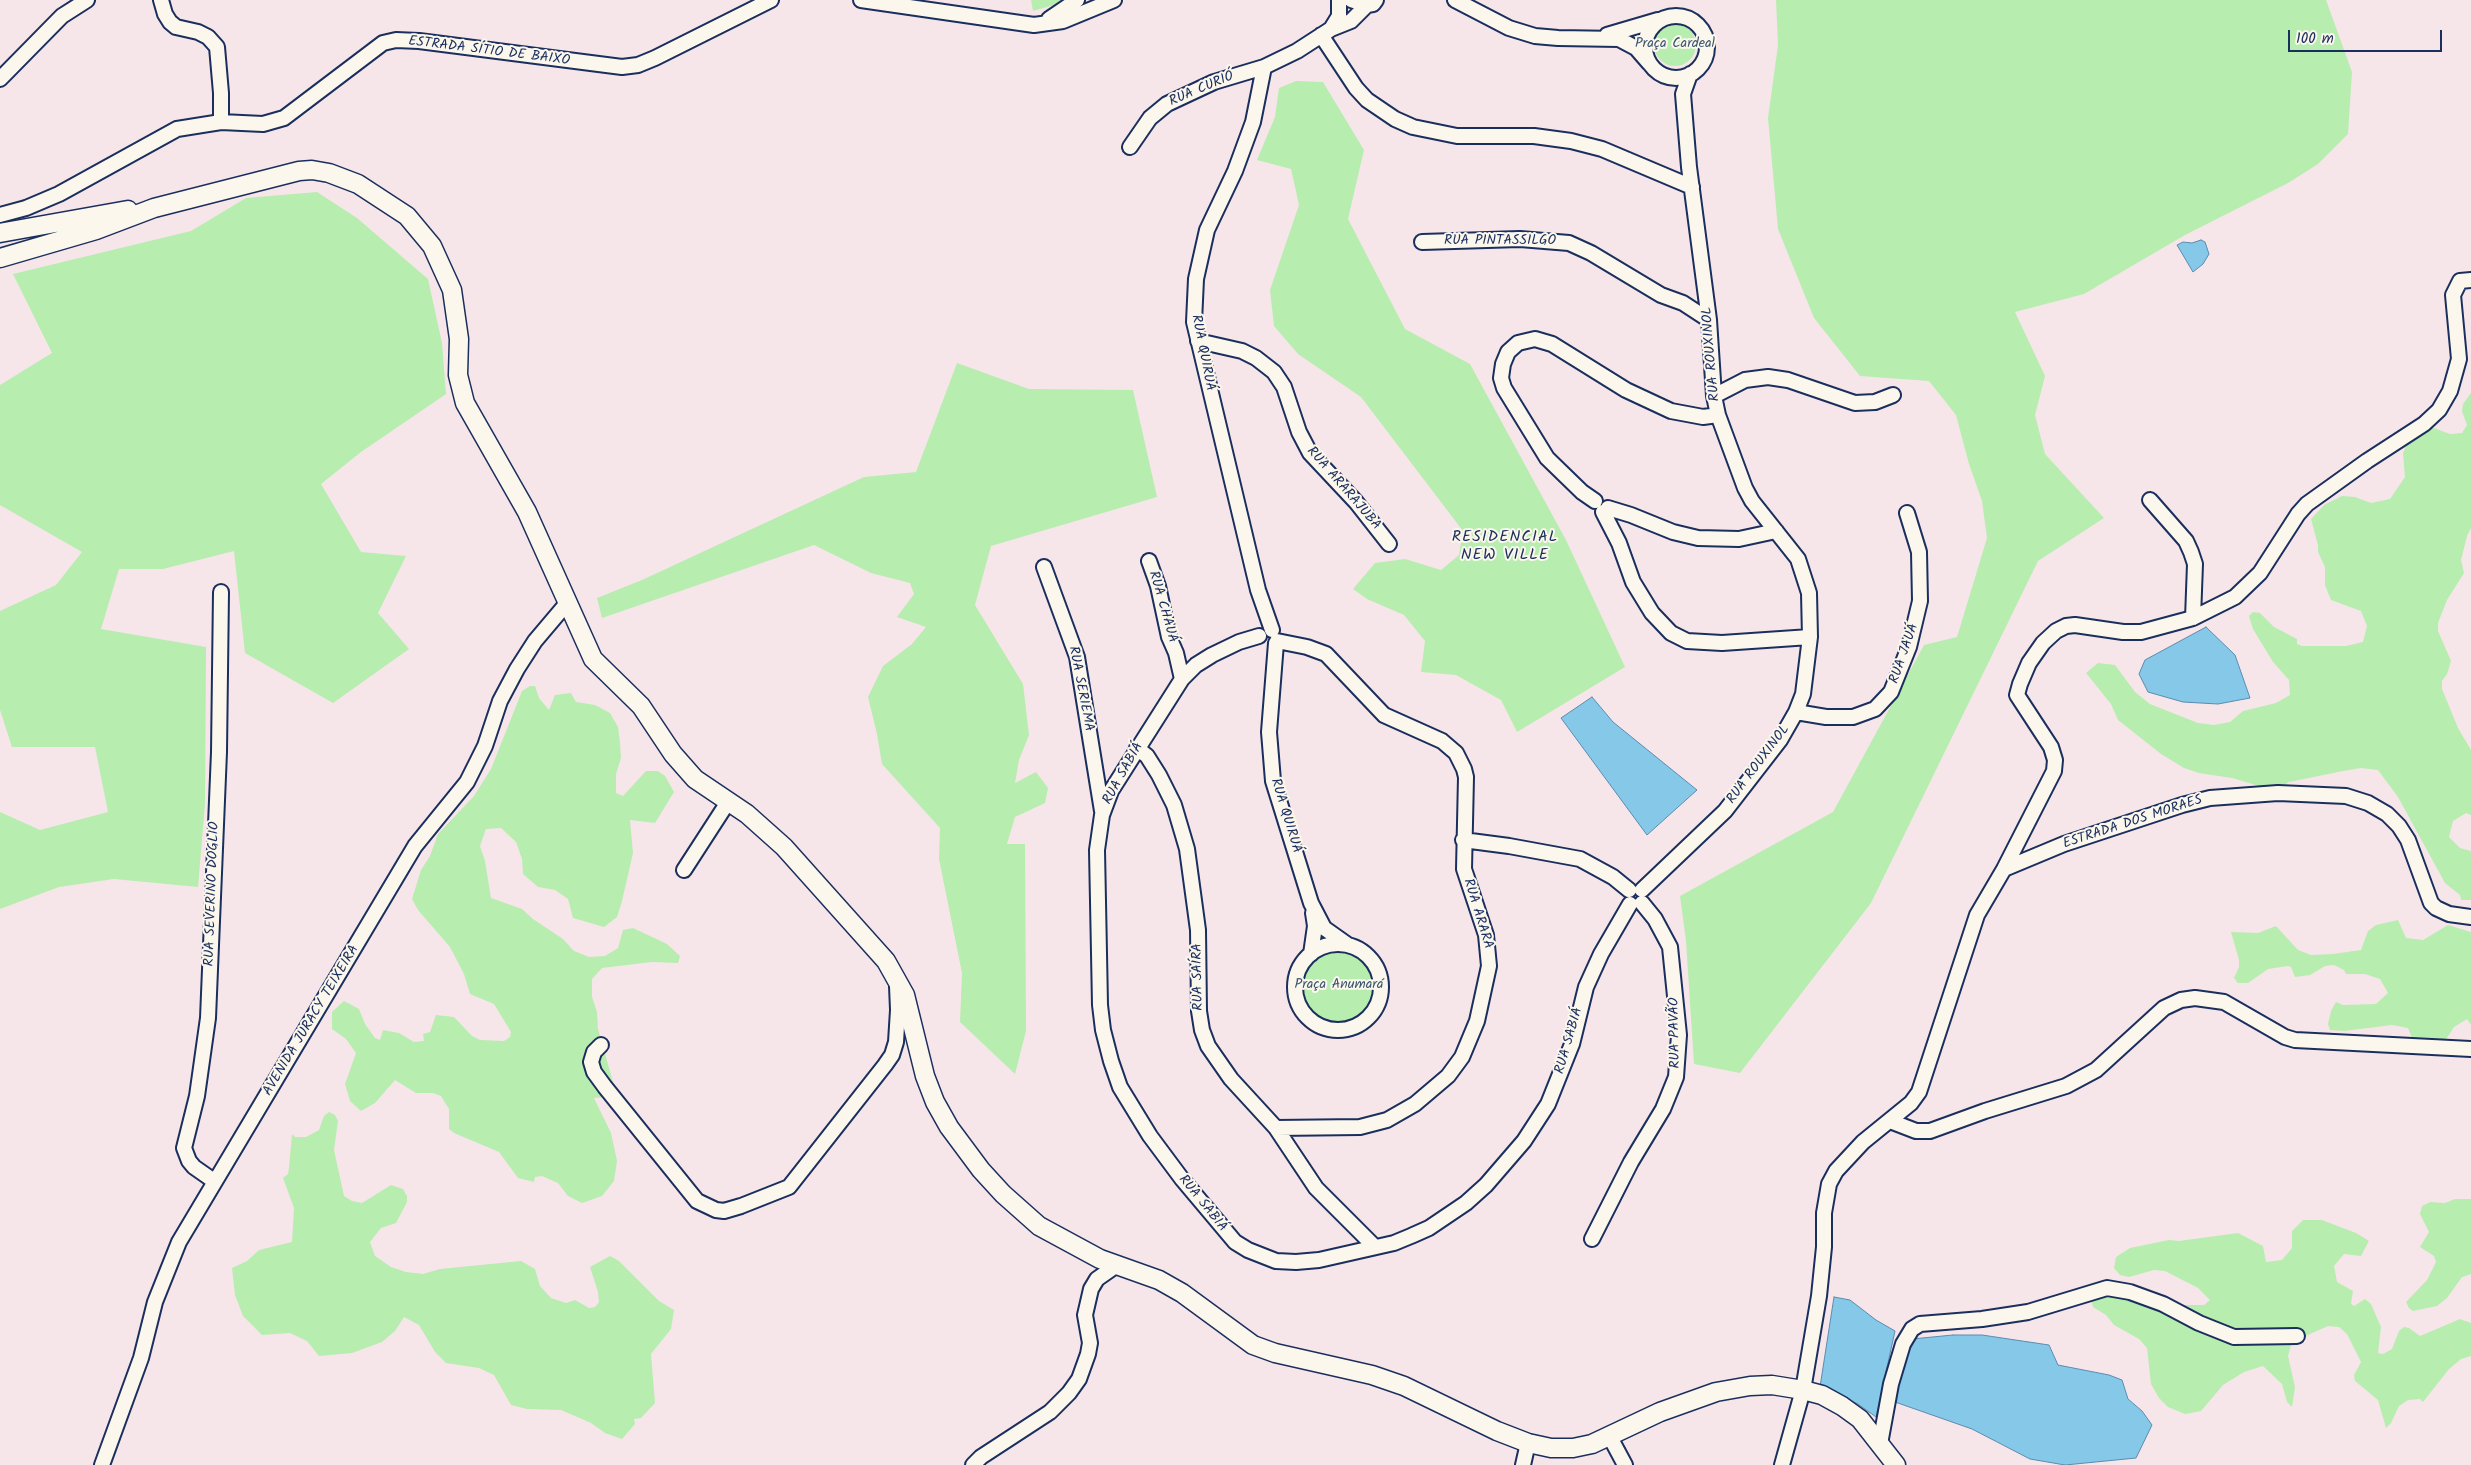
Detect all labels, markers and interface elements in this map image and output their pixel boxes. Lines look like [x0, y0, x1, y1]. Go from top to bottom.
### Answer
scale bar [2291, 20, 2445, 52]
text: 100 m [2296, 27, 2334, 51]
street label: ESTRADA SÍTIO DE BAIXO [407, 34, 571, 70]
park label: Praça Cardeal [1635, 37, 1715, 53]
street label: RUA CURIÓ [1167, 69, 1237, 111]
street label: RUA PINTASSILGO [1444, 234, 1556, 250]
street label: RUA ROUXINOL [1700, 306, 1724, 402]
street label: RUA QUIRUÁ [1186, 313, 1218, 393]
street label: RUA ARARAJUBA [1302, 444, 1384, 534]
district label: RESIDENCIAL NEW VILLE [1450, 528, 1560, 566]
street label: RUA CHAUÁ [1144, 569, 1180, 645]
street label: RUA JAUÁ [1887, 622, 1923, 686]
street label: RUA SERIEMA [1063, 645, 1097, 733]
street label: RUA ROUXINOL [1724, 722, 1794, 808]
street label: RUA SABIÁ [1100, 740, 1148, 808]
street label: RUA QUIRUÁ [1266, 777, 1304, 855]
street label: ESTRADA DOS MORAES [2061, 793, 2205, 853]
street label: RUA SEVERINO DOGLIO [202, 821, 224, 967]
street label: RUA ARARA [1458, 877, 1496, 951]
street label: AVENIDA JURACY TEIXEIRA [260, 943, 364, 1099]
street label: RUA SAÍRA [1190, 943, 1208, 1011]
park label: Praça Anumará [1295, 978, 1383, 994]
street label: RUA PAVÃO [1667, 997, 1685, 1069]
street label: RUA SABIÁ [1552, 1006, 1588, 1076]
street label: RUA SABIÁ [1174, 1172, 1230, 1236]

